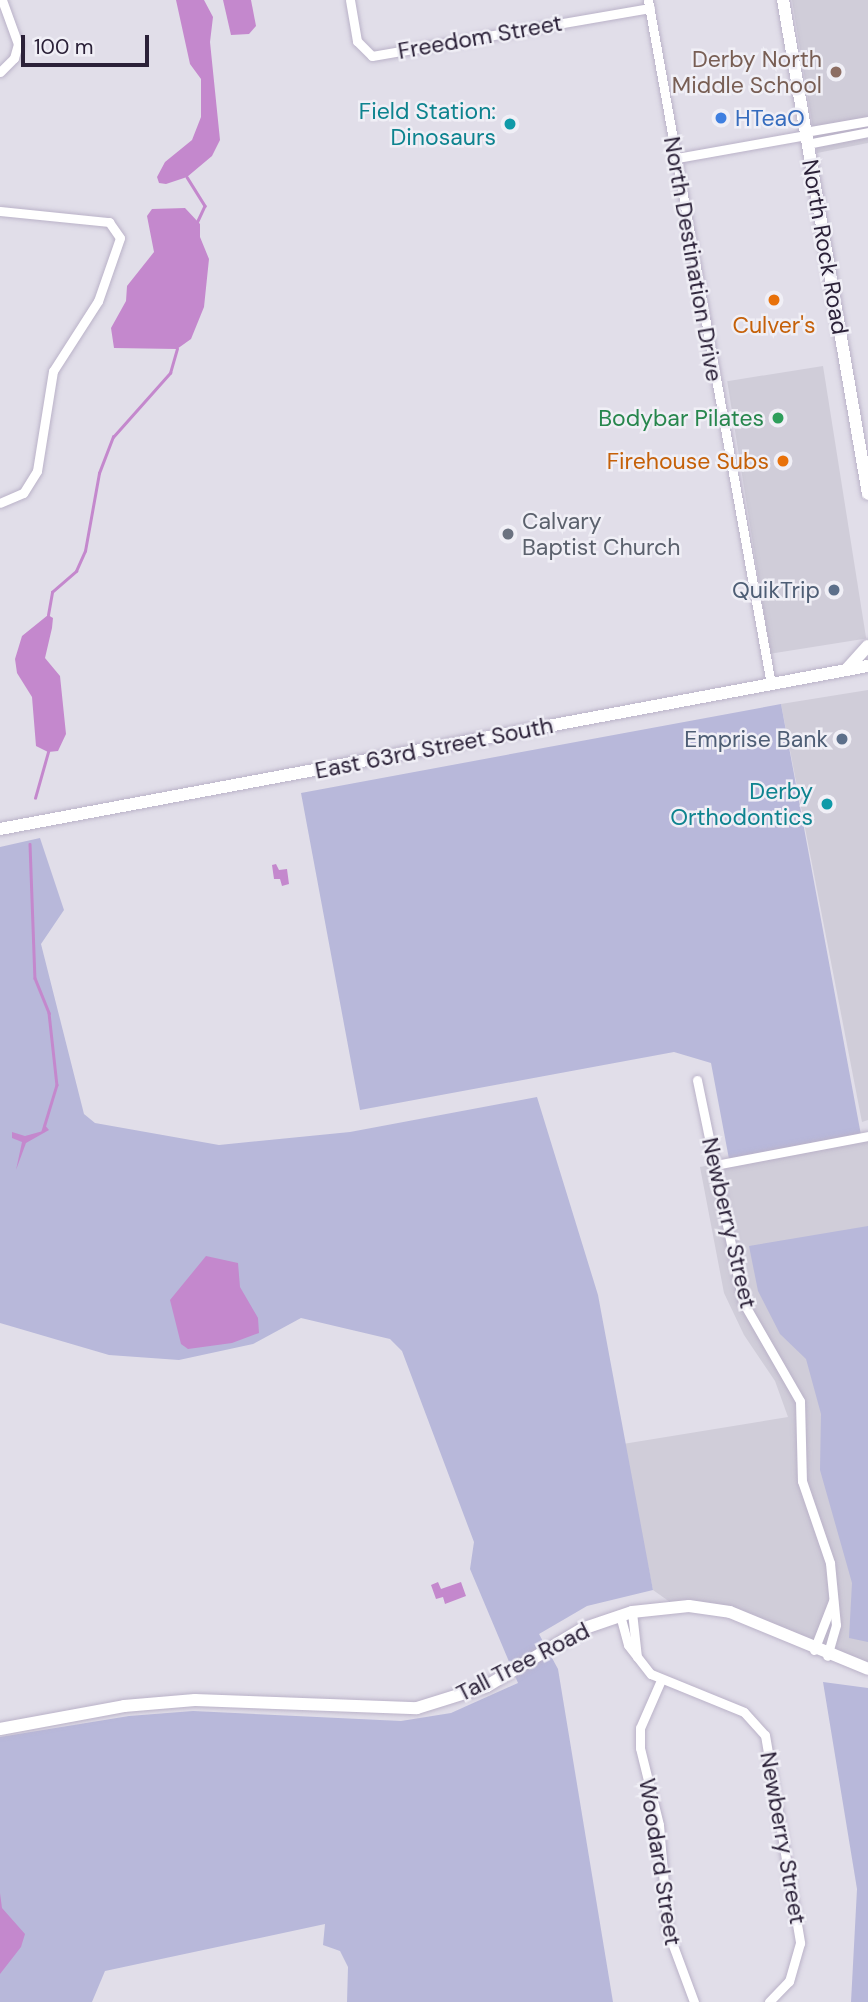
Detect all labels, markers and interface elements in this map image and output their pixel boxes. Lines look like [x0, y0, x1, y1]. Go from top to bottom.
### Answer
street label: Freedom Street [396, 9, 564, 65]
scale bar [24, 21, 152, 65]
text: 100 m [34, 33, 94, 61]
place label: Derby North Middle School [672, 45, 822, 99]
marker: Derby North Middle School [828, 64, 844, 80]
place label: Field Station: Dinosaurs [359, 97, 496, 151]
place label: HTeaO [735, 104, 805, 132]
marker: HTeaO [713, 110, 729, 126]
marker: Field Station: Dinosaurs [502, 116, 518, 132]
street label: North Destination Drive [658, 134, 728, 384]
street label: North Rock Road [796, 157, 854, 337]
marker: Culver's [766, 292, 782, 308]
place label: Culver's [732, 311, 816, 339]
place label: Bodybar Pilates [598, 404, 764, 432]
marker: Bodybar Pilates [770, 410, 786, 426]
place label: Firehouse Subs [607, 447, 769, 475]
marker: Firehouse Subs [775, 453, 791, 469]
place label: Calvary Baptist Church [522, 507, 680, 561]
marker: Calvary Baptist Church [500, 526, 516, 542]
place label: QuikTrip [732, 576, 820, 604]
marker: QuikTrip [826, 582, 842, 598]
street label: East 63rd Street South [313, 711, 555, 785]
place label: Emprise Bank [684, 725, 828, 753]
marker: Emprise Bank [834, 731, 850, 747]
place label: Derby Orthodontics [670, 777, 813, 831]
marker: Derby Orthodontics [819, 796, 835, 812]
street label: Newberry Street [696, 1135, 762, 1311]
street label: Tall Tree Road [452, 1617, 594, 1707]
street label: Newberry Street [754, 1750, 812, 1926]
street label: Woodard Street [633, 1776, 687, 1948]

